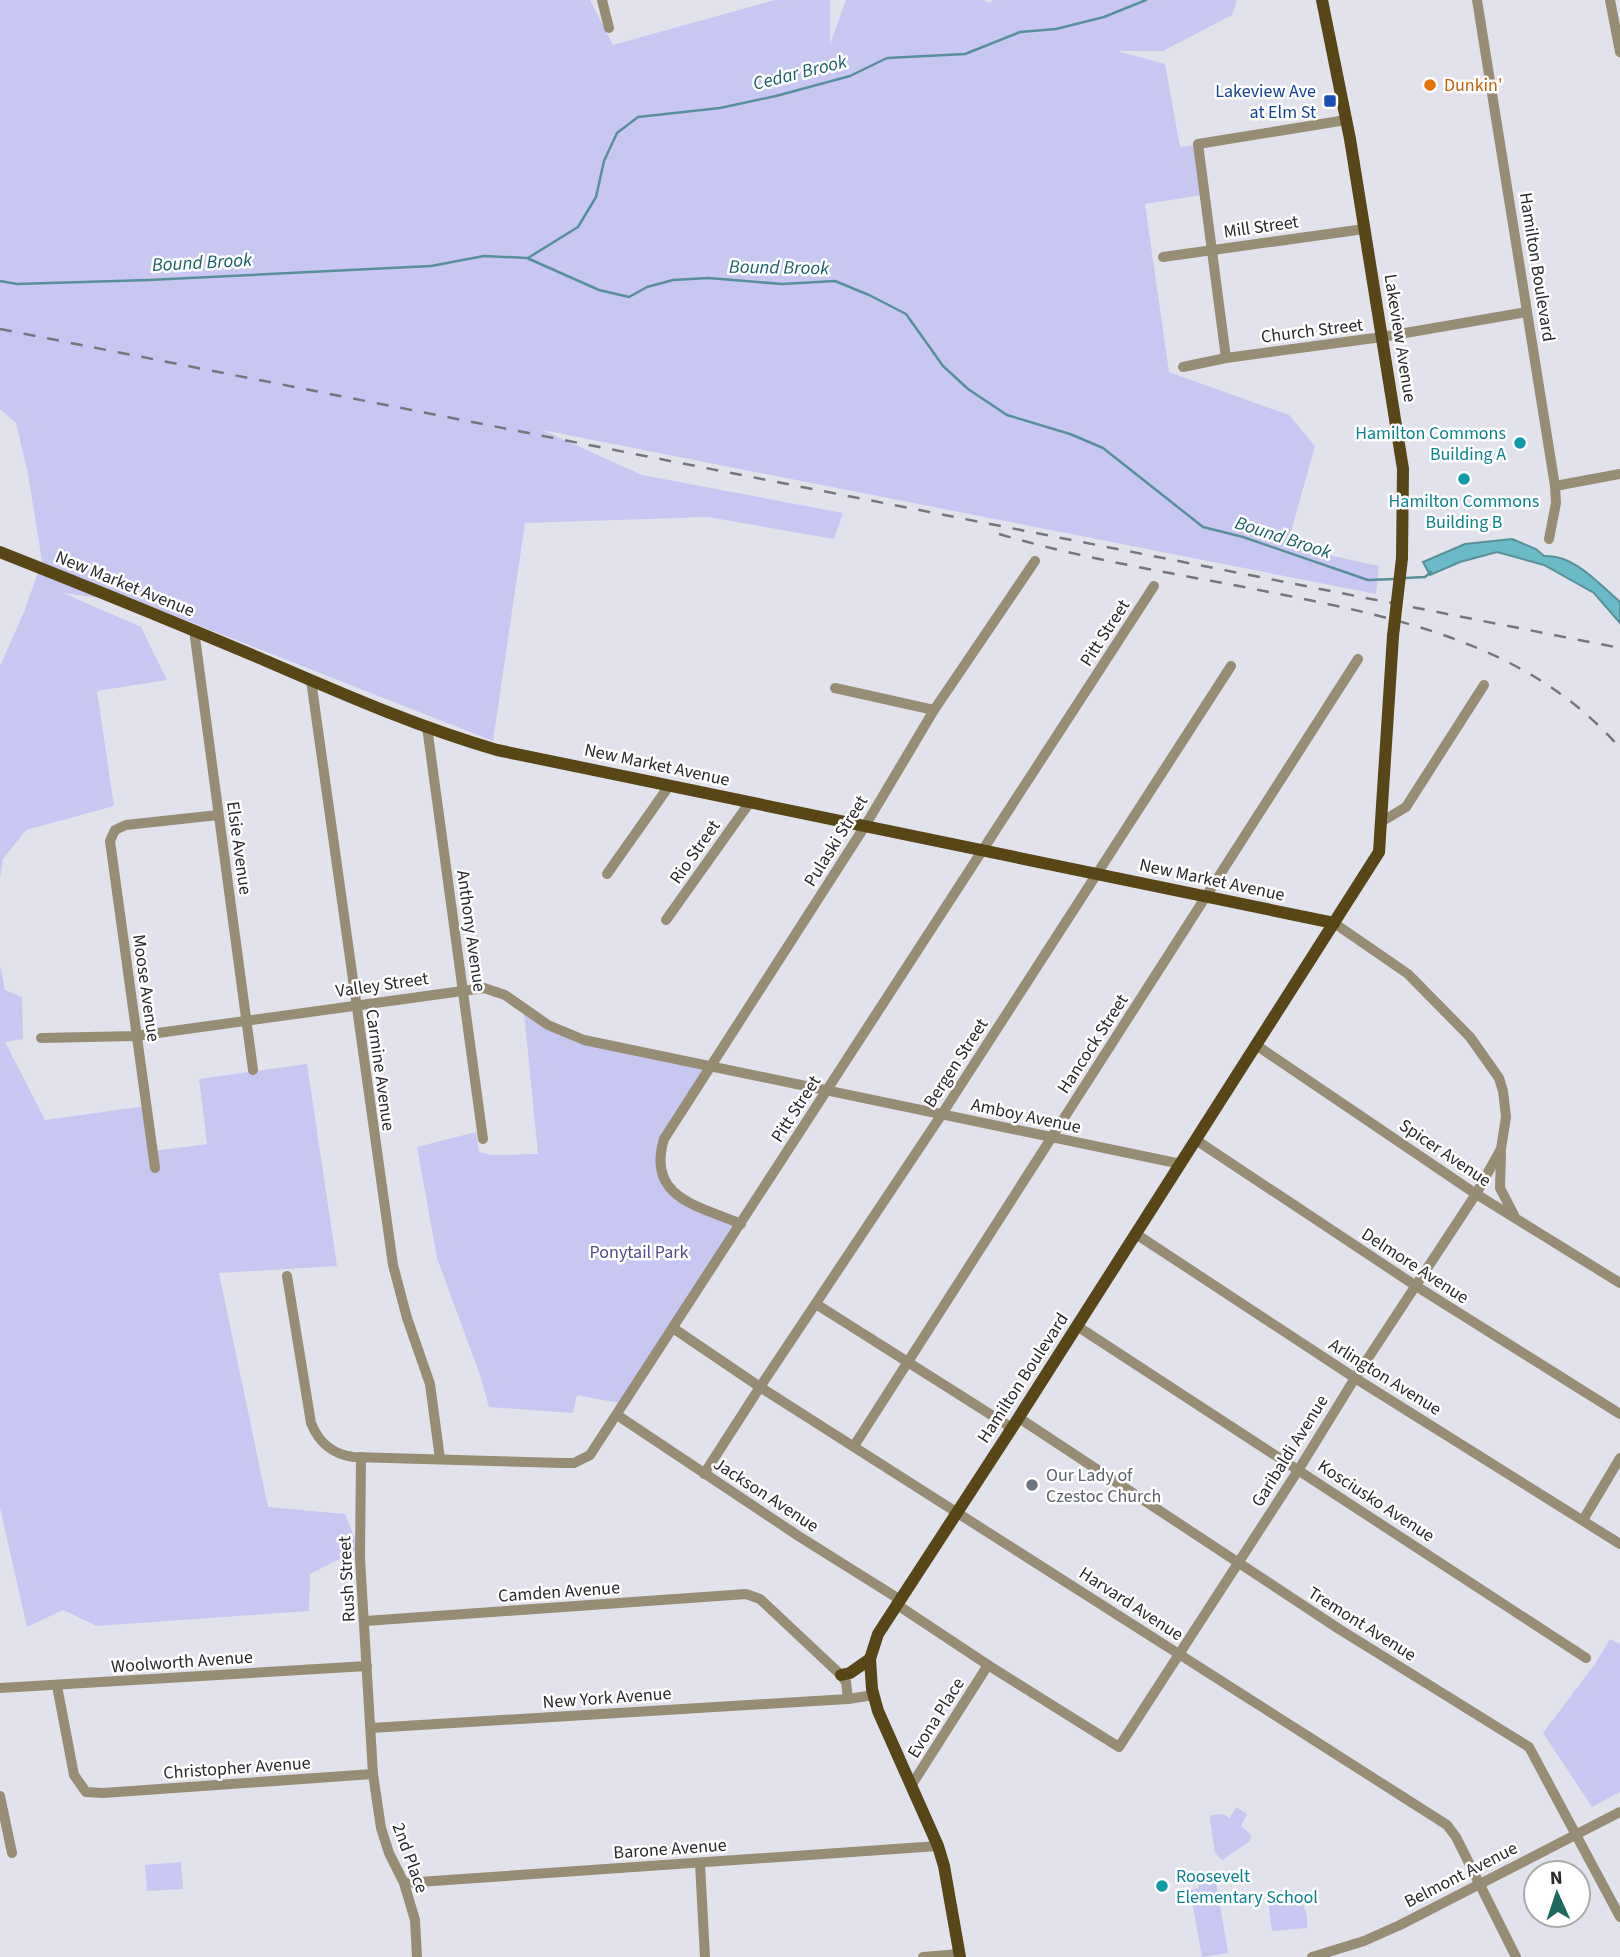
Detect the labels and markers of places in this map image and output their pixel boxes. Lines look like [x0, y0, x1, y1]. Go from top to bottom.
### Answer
place label: Dunkin' [1444, 73, 1502, 98]
marker: Dunkin' [1422, 77, 1438, 93]
place label: Lakeview Ave at Elm St [1215, 79, 1316, 125]
marker: Lakeview Ave at Elm St [1322, 93, 1338, 109]
place label: Hamilton Commons Building A [1355, 421, 1506, 467]
marker: Hamilton Commons Building A [1512, 435, 1528, 451]
marker: Hamilton Commons Building B [1456, 471, 1472, 487]
place label: Hamilton Commons Building B [1389, 489, 1539, 535]
place label: Our Lady of Czestoc Church [1046, 1463, 1161, 1509]
marker: Our Lady of Czestoc Church [1024, 1477, 1040, 1493]
place label: Roosevelt Elementary School [1176, 1864, 1318, 1910]
marker: Roosevelt Elementary School [1154, 1878, 1170, 1894]

